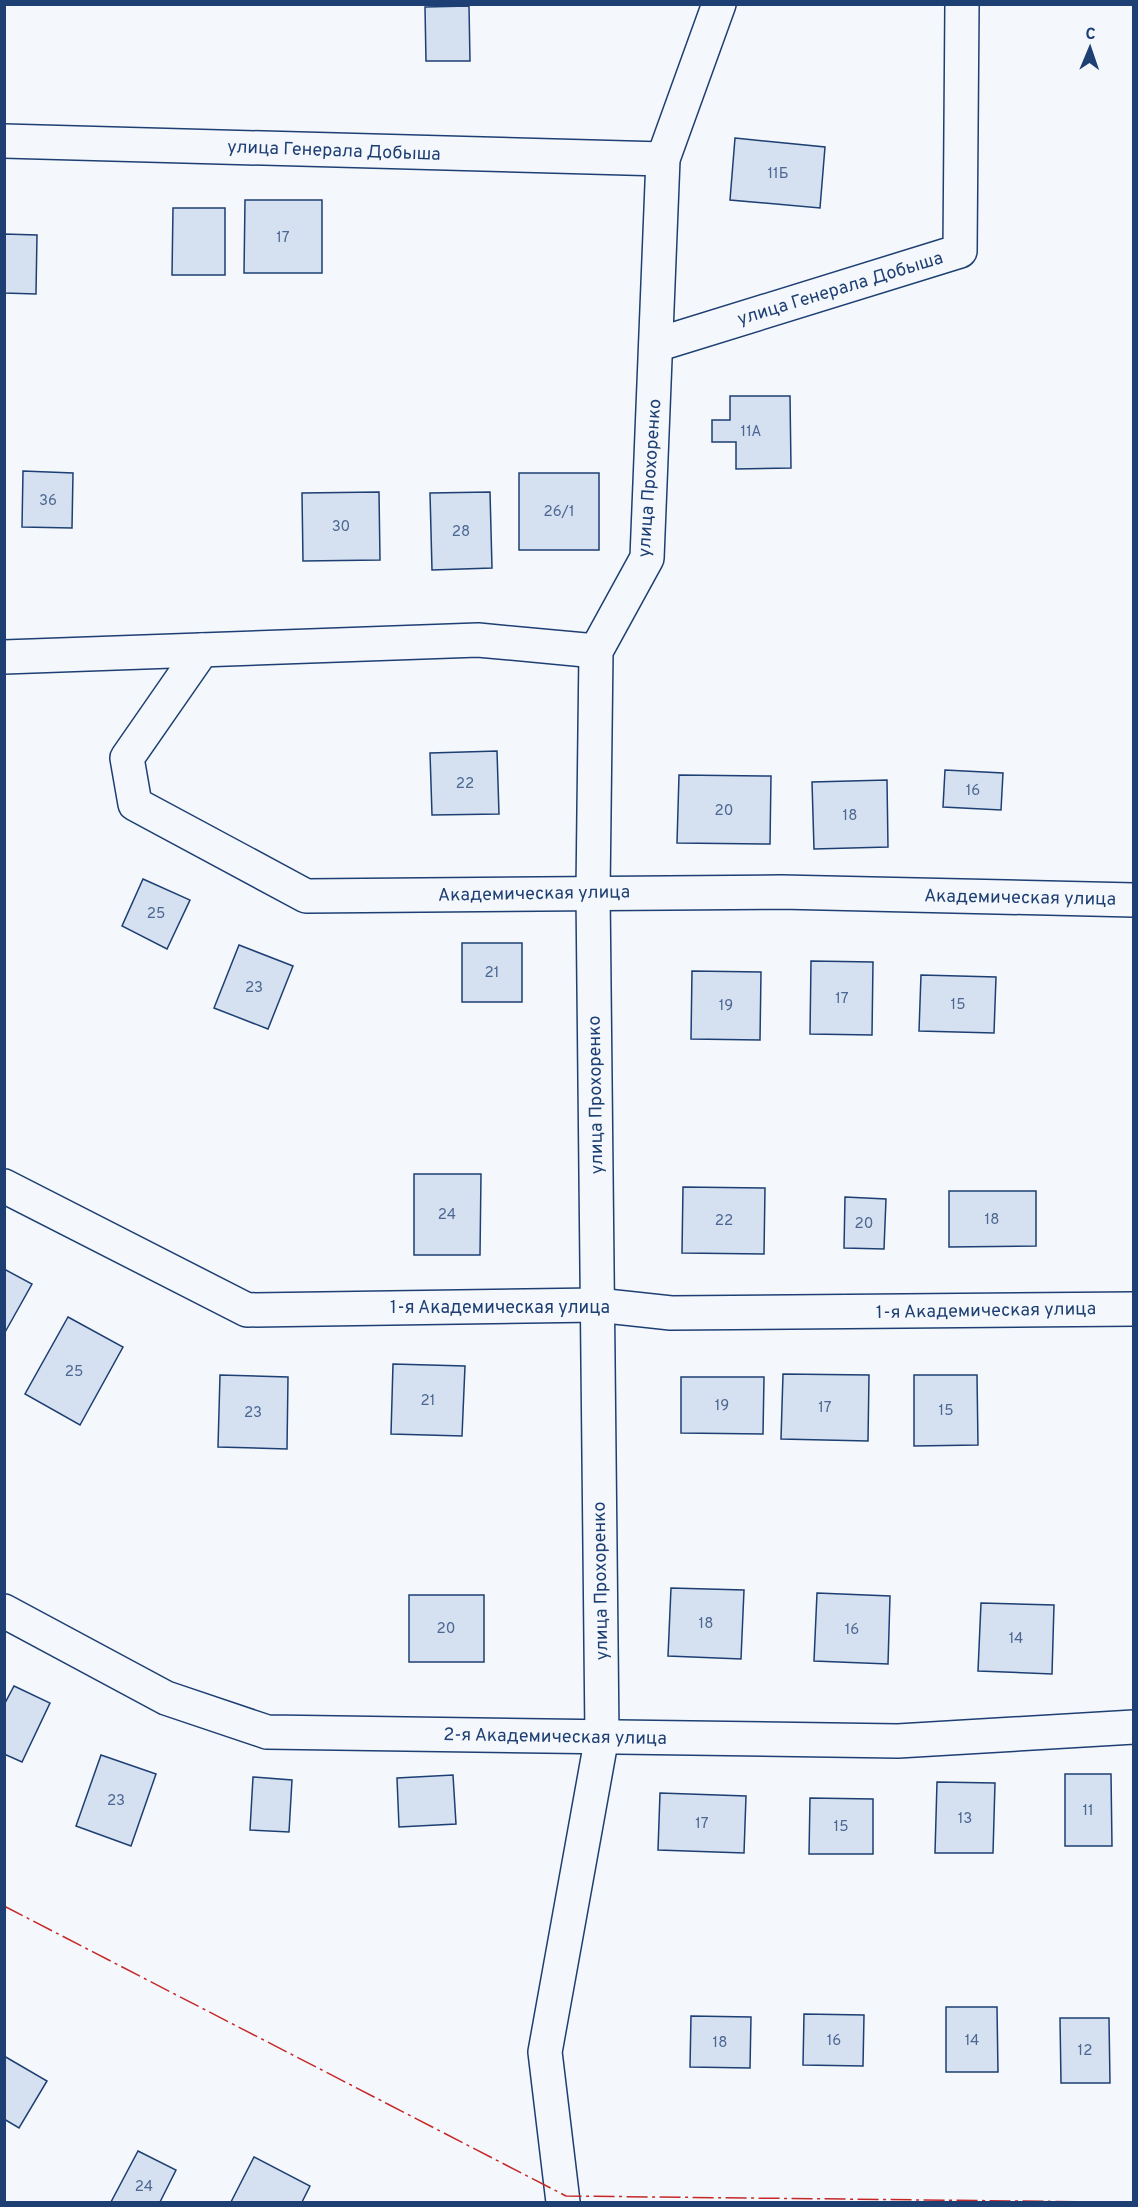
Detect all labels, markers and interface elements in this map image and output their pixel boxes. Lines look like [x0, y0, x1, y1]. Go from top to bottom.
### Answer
north arrow [1060, 18, 1120, 78]
text: С [1085, 25, 1096, 45]
street label: улица Генерала Добыша [227, 136, 441, 167]
house number: 11Б [768, 165, 788, 184]
house number: 17 [276, 229, 290, 248]
street label: улица Генерала Добыша [735, 247, 946, 332]
street label: улица Прохоренко [633, 398, 668, 558]
house number: 11А [741, 423, 761, 442]
house number: 36 [39, 492, 57, 511]
house number: 26/1 [543, 503, 575, 522]
house number: 30 [332, 518, 350, 537]
house number: 28 [452, 523, 470, 542]
house number: 22 [456, 775, 474, 794]
house number: 16 [966, 782, 980, 801]
house number: 20 [715, 802, 733, 821]
house number: 18 [843, 807, 857, 826]
street label: Академическая улица [438, 881, 630, 908]
street label: Академическая улица [924, 885, 1116, 912]
house number: 25 [147, 905, 165, 924]
house number: 21 [485, 964, 499, 983]
house number: 23 [245, 979, 263, 998]
house number: 17 [835, 990, 849, 1009]
house number: 15 [951, 996, 965, 1015]
house number: 19 [719, 997, 733, 1016]
street label: улица Прохоренко [584, 1015, 609, 1175]
house number: 24 [438, 1206, 456, 1225]
house number: 18 [985, 1211, 999, 1230]
house number: 22 [715, 1212, 733, 1231]
house number: 20 [855, 1215, 873, 1234]
street label: 1-я Академическая улица [390, 1297, 610, 1320]
street label: 1-я Академическая улица [876, 1298, 1096, 1325]
house number: 25 [65, 1363, 83, 1382]
house number: 21 [421, 1392, 435, 1411]
house number: 19 [715, 1397, 729, 1416]
house number: 17 [818, 1399, 832, 1418]
house number: 15 [939, 1402, 953, 1421]
house number: 23 [244, 1404, 262, 1423]
street label: улица Прохоренко [589, 1501, 614, 1661]
house number: 18 [699, 1615, 713, 1634]
house number: 20 [437, 1620, 455, 1639]
house number: 16 [845, 1621, 859, 1640]
house number: 14 [1009, 1630, 1023, 1649]
street label: 2-я Академическая улица [443, 1724, 667, 1751]
house number: 23 [107, 1792, 125, 1811]
house number: 11 [1082, 1802, 1094, 1821]
house number: 13 [958, 1810, 972, 1829]
house number: 17 [695, 1815, 709, 1834]
house number: 15 [834, 1818, 848, 1837]
house number: 16 [827, 2032, 841, 2051]
house number: 14 [965, 2032, 979, 2051]
house number: 18 [713, 2034, 727, 2053]
house number: 12 [1078, 2042, 1092, 2061]
house number: 24 [135, 2178, 153, 2197]

